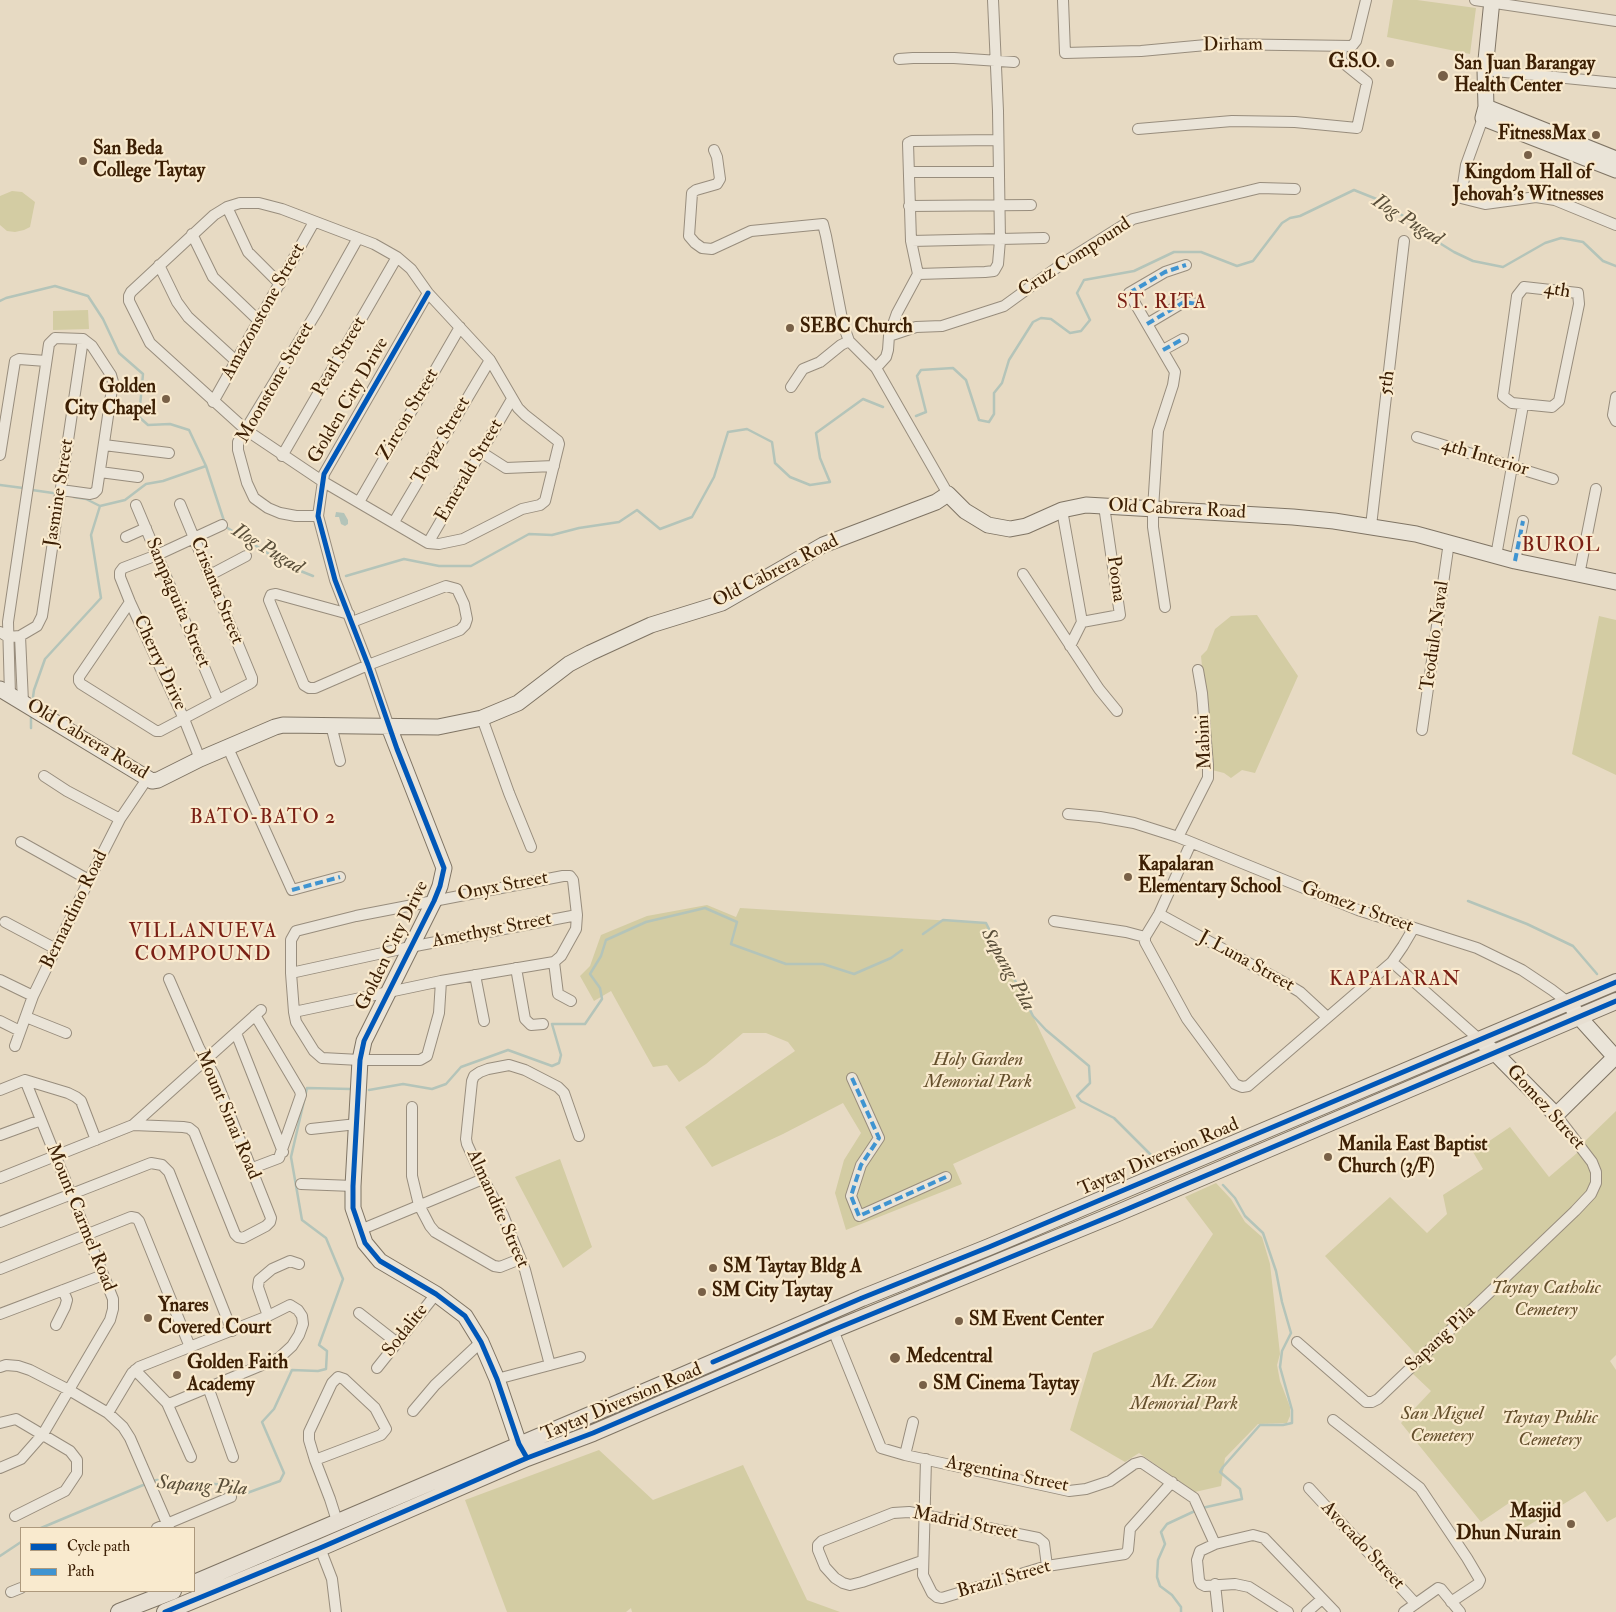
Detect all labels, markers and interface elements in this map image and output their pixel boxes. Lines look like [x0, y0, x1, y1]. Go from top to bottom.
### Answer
street label: Dirham [1203, 34, 1263, 58]
place label: G.S.O. [1328, 52, 1380, 74]
place label: San Juan Barangay Health Center [1454, 54, 1595, 98]
marker: G.S.O. [1384, 57, 1396, 69]
marker: San Juan Barangay Health Center [1436, 69, 1450, 83]
place label: FitnessMax [1498, 124, 1586, 146]
marker: FitnessMax [1590, 129, 1602, 141]
place label: San Beda College Taytay [93, 139, 205, 183]
marker: Kingdom Hall of Jehovah's Witnesses [1522, 149, 1534, 161]
marker: San Beda College Taytay [77, 155, 89, 167]
place label: Kingdom Hall of Jehovah's Witnesses [1453, 163, 1603, 207]
water label: Ilog Pugad [1367, 190, 1447, 252]
street label: Cruz Compound [1015, 213, 1135, 303]
street label: Amazonstone Street [217, 240, 311, 384]
street label: 4th [1542, 278, 1572, 304]
district label: ST. RITA [1116, 292, 1208, 316]
street label: Pearl Street [308, 313, 372, 401]
place label: SEBC Church [800, 317, 913, 339]
street label: Moonstone Street [232, 319, 320, 447]
marker: SEBC Church [784, 322, 796, 334]
street label: Golden City Drive [304, 334, 394, 468]
street label: Zircon Street [373, 365, 445, 465]
street label: 5th [1375, 369, 1401, 397]
place label: Golden City Chapel [65, 377, 156, 421]
marker: Golden City Chapel [160, 393, 172, 405]
street label: Topaz Street [408, 393, 476, 489]
street label: Emerald Street [431, 415, 509, 527]
street label: 4th Interior [1439, 434, 1531, 482]
street label: Jasmine Street [40, 437, 80, 549]
street label: Old Cabrera Road [1108, 495, 1246, 525]
water label: Ilog Pugad [227, 519, 307, 581]
street label: Old Cabrera Road [709, 531, 843, 613]
street label: Crisanta Street [184, 534, 248, 648]
street label: Sampaguita Street [139, 535, 215, 671]
district label: BUROL [1521, 535, 1601, 559]
street label: Poona [1100, 554, 1130, 604]
street label: Teodulo Naval [1417, 580, 1455, 692]
street label: Cherry Drive [127, 612, 191, 714]
street label: Old Cabrera Road [22, 695, 152, 785]
street label: Mabini [1192, 714, 1218, 770]
district label: BATO-BATO 2 [188, 807, 338, 831]
street label: Bernardino Road [36, 847, 114, 973]
place label: Kapalaran Elementary School [1138, 855, 1281, 899]
street label: Onyx Street [456, 867, 550, 907]
marker: Kapalaran Elementary School [1122, 871, 1134, 883]
street label: Golden City Drive [352, 877, 434, 1015]
street label: Gomez 1 Street [1298, 877, 1416, 939]
street label: Amethyst Street [430, 908, 554, 954]
district label: VILLANUEVA COMPOUND [127, 921, 279, 968]
water label: Sapang Pila [975, 925, 1039, 1015]
street label: J. Luna Street [1194, 926, 1298, 998]
district label: KAPALARAN [1328, 969, 1462, 993]
street label: Mount Sinai Road [189, 1047, 265, 1183]
park label: Holy Garden Memorial Park [924, 1050, 1032, 1094]
street label: Gomez Street [1501, 1061, 1589, 1155]
street label: Taytay Diversion Road [1076, 1114, 1242, 1202]
place label: Manila East Baptist Church (3/F) [1338, 1135, 1488, 1179]
street label: Mount Carmel Road [40, 1141, 120, 1295]
street label: Almandite Street [461, 1146, 533, 1272]
marker: Manila East Baptist Church (3/F) [1322, 1151, 1334, 1163]
place label: SM Taytay Bldg A [723, 1257, 862, 1279]
marker: SM Taytay Bldg A [707, 1262, 719, 1274]
park label: Taytay Catholic Cemetery [1491, 1278, 1601, 1322]
place label: SM City Taytay [712, 1281, 832, 1303]
marker: SM City Taytay [696, 1286, 708, 1298]
place label: Ynares Covered Court [158, 1296, 271, 1340]
street label: Sodalite [378, 1300, 434, 1362]
street label: Sapang Pila [1401, 1301, 1481, 1377]
place label: SM Event Center [969, 1310, 1104, 1332]
marker: Ynares Covered Court [142, 1312, 154, 1324]
marker: SM Event Center [953, 1315, 965, 1327]
place label: Medcentral [906, 1347, 993, 1369]
marker: Medcentral [888, 1351, 902, 1365]
place label: Golden Faith Academy [187, 1353, 288, 1397]
street label: Taytay Diversion Road [539, 1359, 705, 1447]
marker: Golden Faith Academy [171, 1369, 183, 1381]
park label: Mt. Zion Memorial Park [1130, 1372, 1238, 1416]
place label: SM Cinema Taytay [933, 1374, 1079, 1396]
marker: SM Cinema Taytay [917, 1379, 929, 1391]
park label: San Miguel Cemetery [1401, 1404, 1483, 1448]
park label: Taytay Public Cemetery [1502, 1408, 1598, 1452]
street label: Argentina Street [944, 1452, 1070, 1498]
water label: Sapang Pila [156, 1472, 248, 1502]
street label: Avocado Street [1315, 1497, 1409, 1595]
place label: Masjid Dhun Nurain [1456, 1502, 1561, 1546]
street label: Madrid Street [910, 1503, 1020, 1545]
marker: Masjid Dhun Nurain [1565, 1518, 1577, 1530]
legend [20, 1527, 195, 1592]
text: Cycle path [67, 1537, 130, 1556]
street label: Brazil Street [955, 1556, 1053, 1604]
text: Path [67, 1562, 94, 1581]

